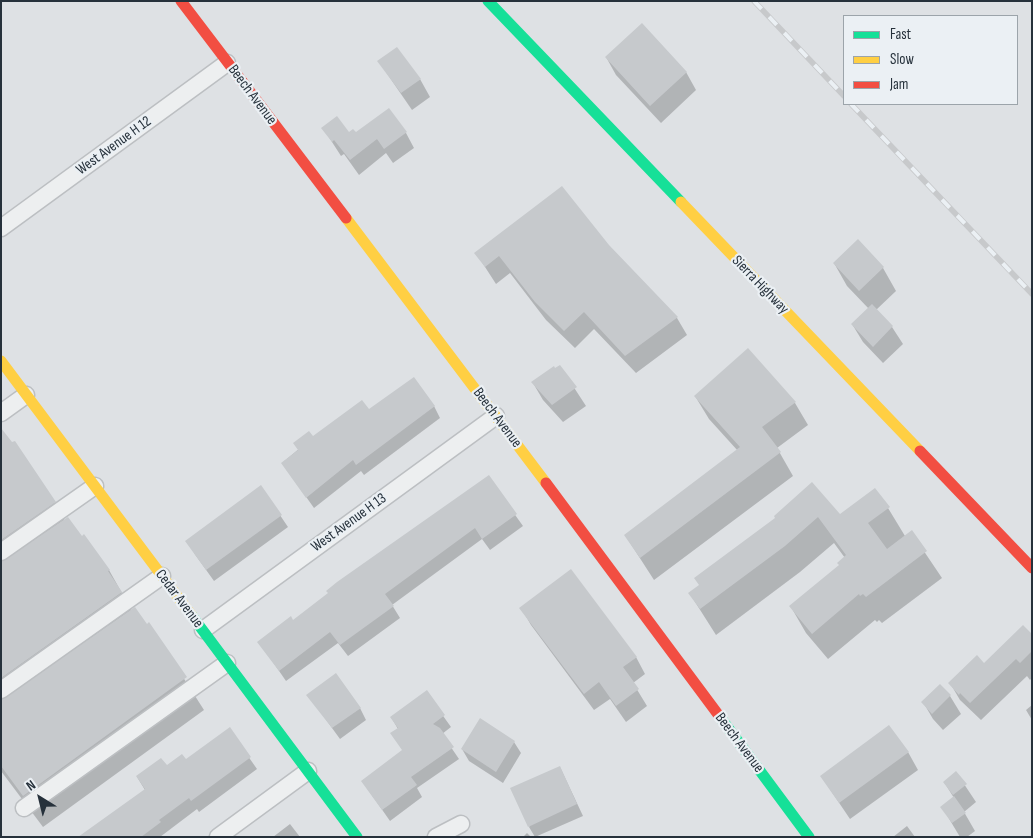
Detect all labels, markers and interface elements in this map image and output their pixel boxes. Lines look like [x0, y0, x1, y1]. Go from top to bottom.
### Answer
legend [843, 15, 1018, 105]
text: Fast [890, 25, 911, 44]
text: Slow [890, 50, 914, 69]
street label: Beech Avenue [224, 62, 280, 128]
text: Jam [890, 75, 908, 94]
street label: West Avenue H 12 [73, 113, 155, 179]
street label: Sierra Highway [728, 252, 792, 318]
street label: Beech Avenue [469, 385, 525, 451]
street label: West Avenue H 13 [308, 490, 390, 556]
street label: Cedar Avenue [151, 566, 207, 632]
street label: Beech Avenue [711, 710, 767, 776]
north arrow [15, 773, 65, 823]
text: N [23, 776, 39, 795]

